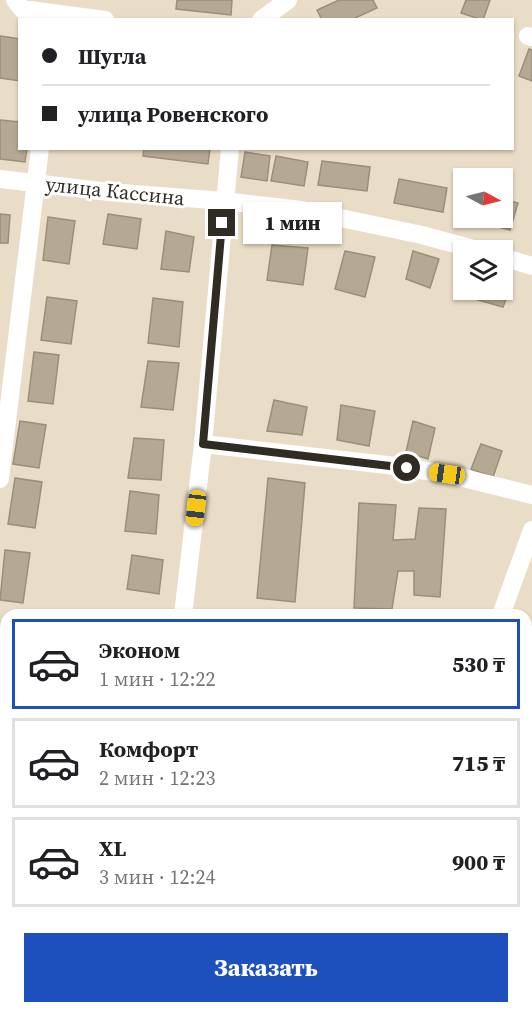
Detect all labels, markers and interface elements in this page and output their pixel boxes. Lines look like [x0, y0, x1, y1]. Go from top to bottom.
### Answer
text: Шугла [78, 41, 146, 71]
text: улица Ровенского [78, 99, 268, 129]
north arrow [453, 168, 513, 228]
map controls [453, 168, 513, 300]
street label: улица Кассина [44, 170, 187, 212]
callout: 1 мин [243, 202, 342, 244]
route end [208, 209, 235, 236]
text: 1 мин [264, 209, 321, 237]
button: layers [453, 240, 513, 300]
route start [393, 454, 420, 481]
car [428, 463, 466, 485]
car [185, 489, 207, 527]
text: Эконом [99, 635, 180, 665]
icon: car [27, 637, 81, 691]
text: 530 ₸ [452, 649, 505, 679]
text: 1 мин · 12:22 [99, 665, 215, 693]
text: Комфорт [99, 734, 198, 764]
icon: car [27, 736, 81, 790]
text: 715 ₸ [452, 748, 505, 778]
text: 2 мин · 12:23 [99, 764, 215, 792]
text: XL [99, 833, 126, 863]
icon: car [27, 835, 81, 889]
text: 900 ₸ [452, 847, 505, 877]
text: 3 мин · 12:24 [99, 863, 215, 891]
button: Заказать [24, 933, 508, 1002]

